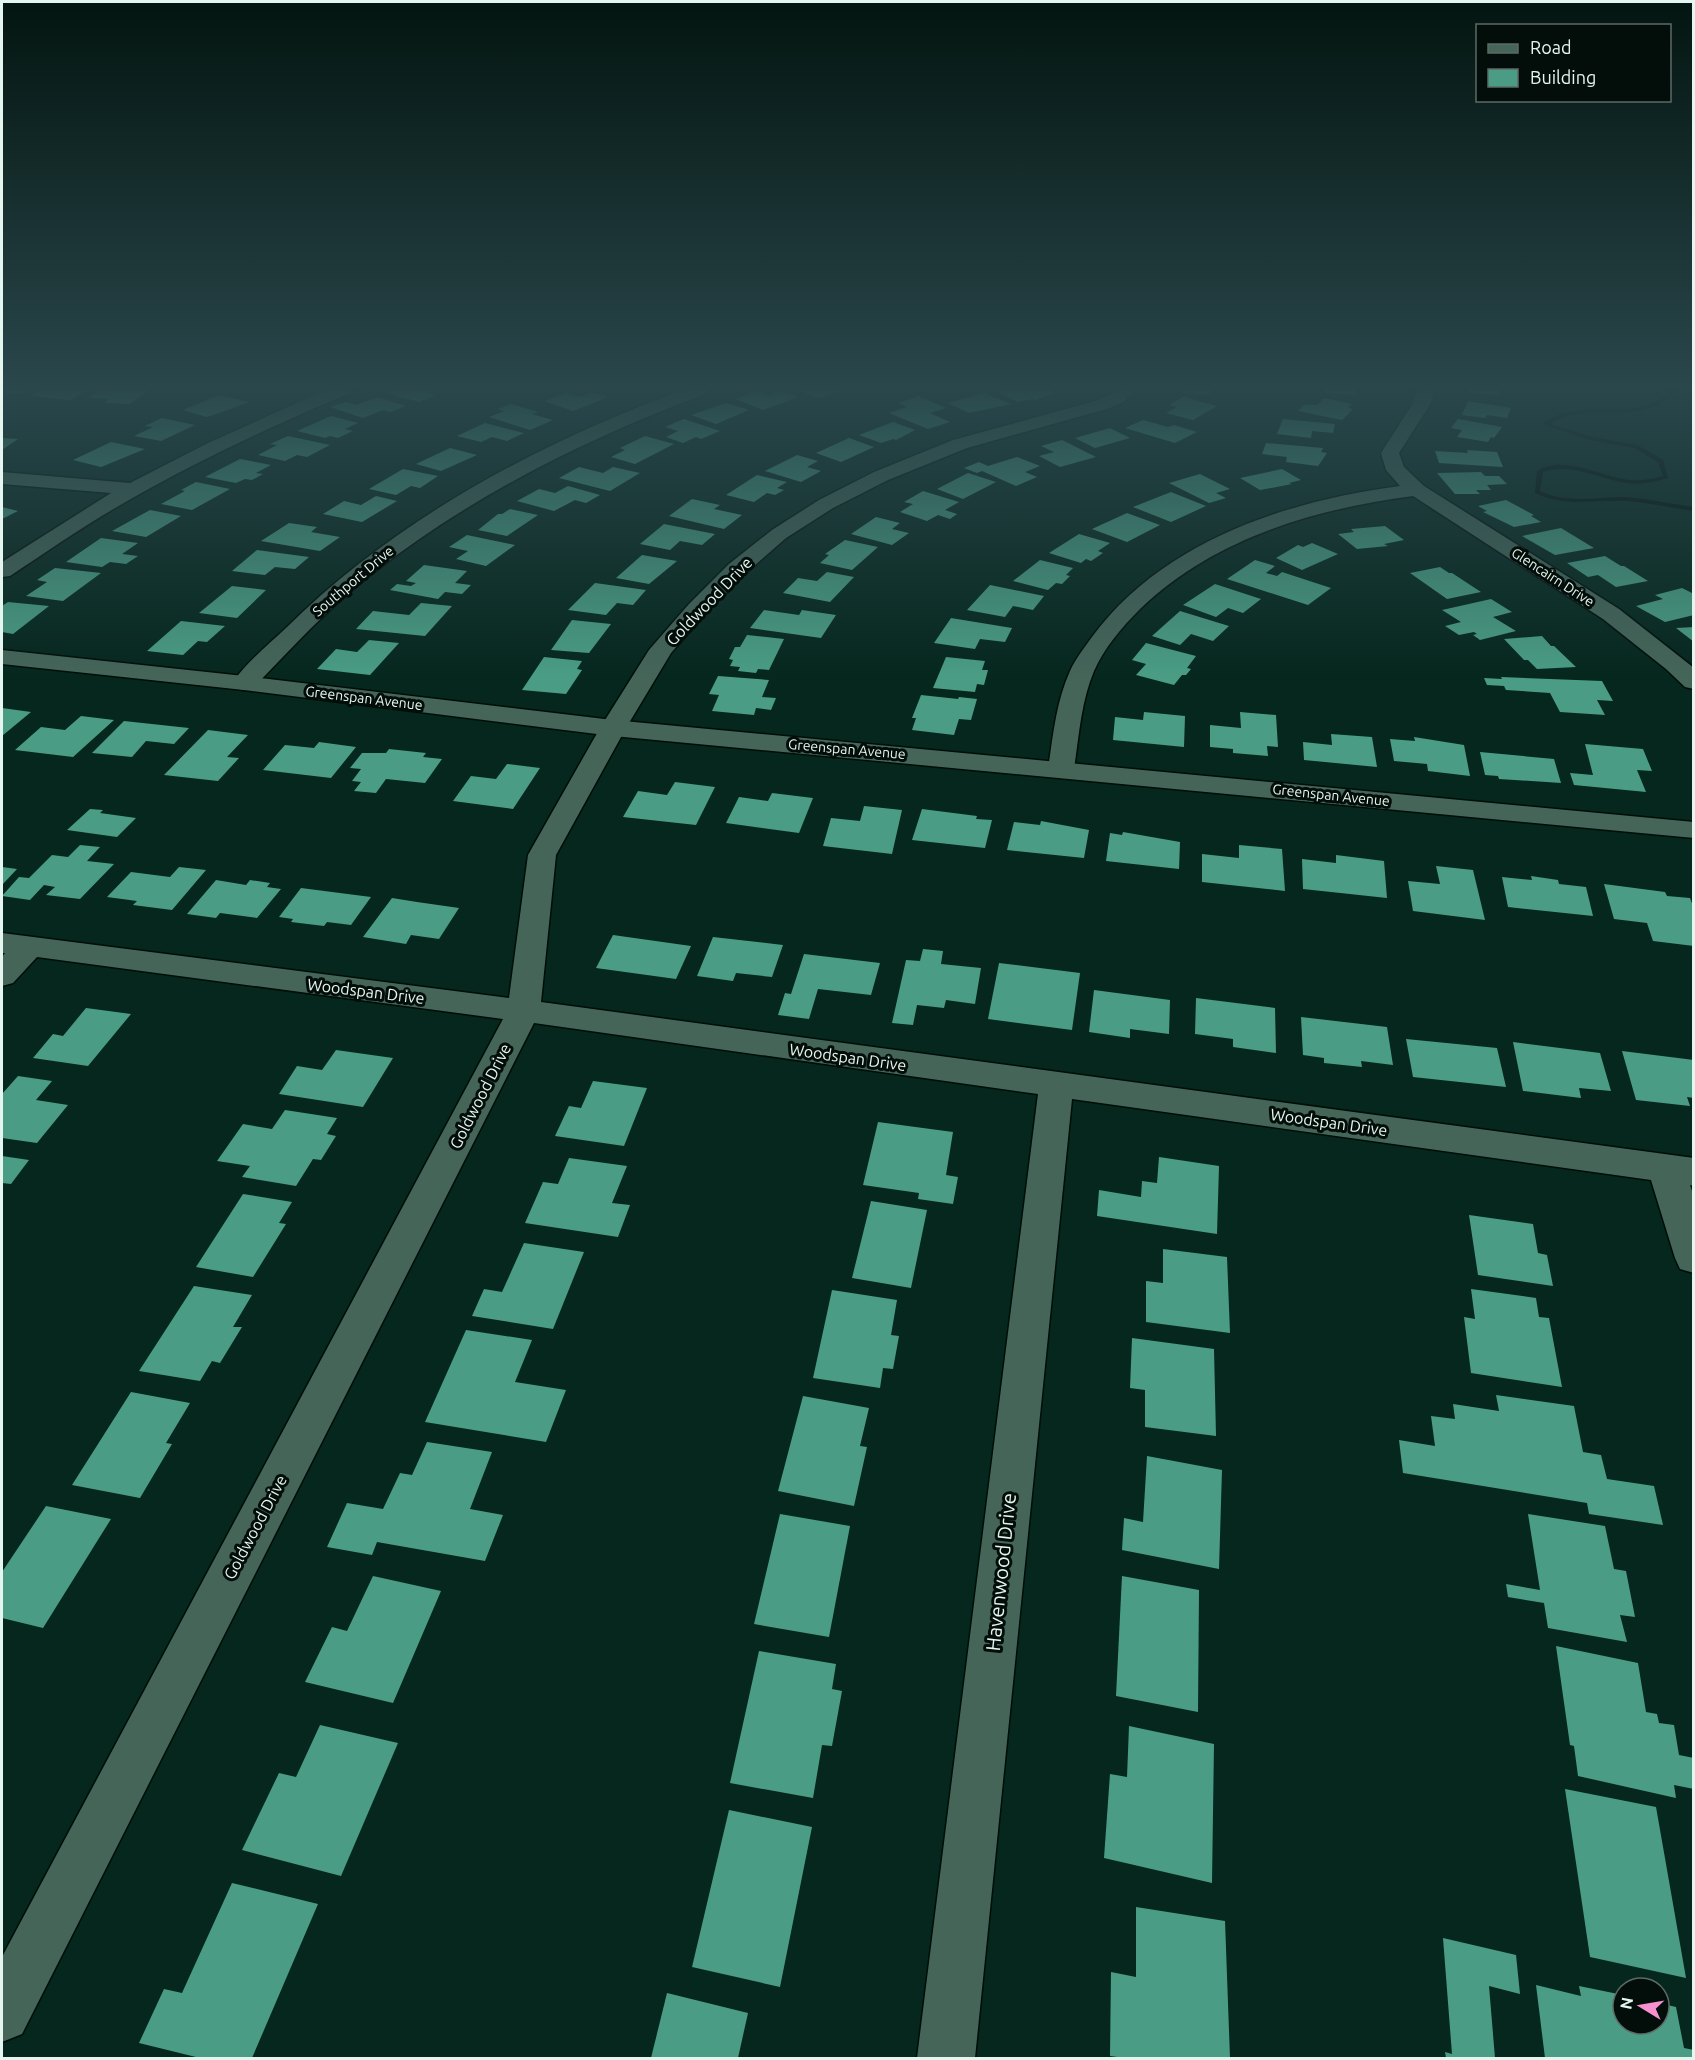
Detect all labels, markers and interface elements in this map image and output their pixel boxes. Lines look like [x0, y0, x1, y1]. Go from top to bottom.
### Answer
legend [1476, 24, 1671, 102]
text: Road [1530, 37, 1572, 57]
text: Building [1530, 67, 1596, 87]
street label: Southport Drive [309, 543, 397, 619]
street label: Glencairn Drive [1509, 544, 1597, 610]
street label: Goldwood Drive [662, 553, 756, 649]
street label: Greenspan Avenue [305, 683, 423, 713]
street label: Greenspan Avenue [788, 736, 906, 762]
street label: Greenspan Avenue [1272, 781, 1390, 809]
street label: Woodspan Drive [306, 975, 426, 1007]
street label: Goldwood Drive [446, 1040, 514, 1152]
street label: Woodspan Drive [788, 1040, 908, 1074]
street label: Woodspan Drive [1269, 1105, 1389, 1139]
street label: Goldwood Drive [220, 1472, 290, 1582]
street label: Havenwood Drive [981, 1492, 1020, 1652]
north arrow [1611, 1976, 1671, 2036]
text: N [1616, 1996, 1636, 2011]

